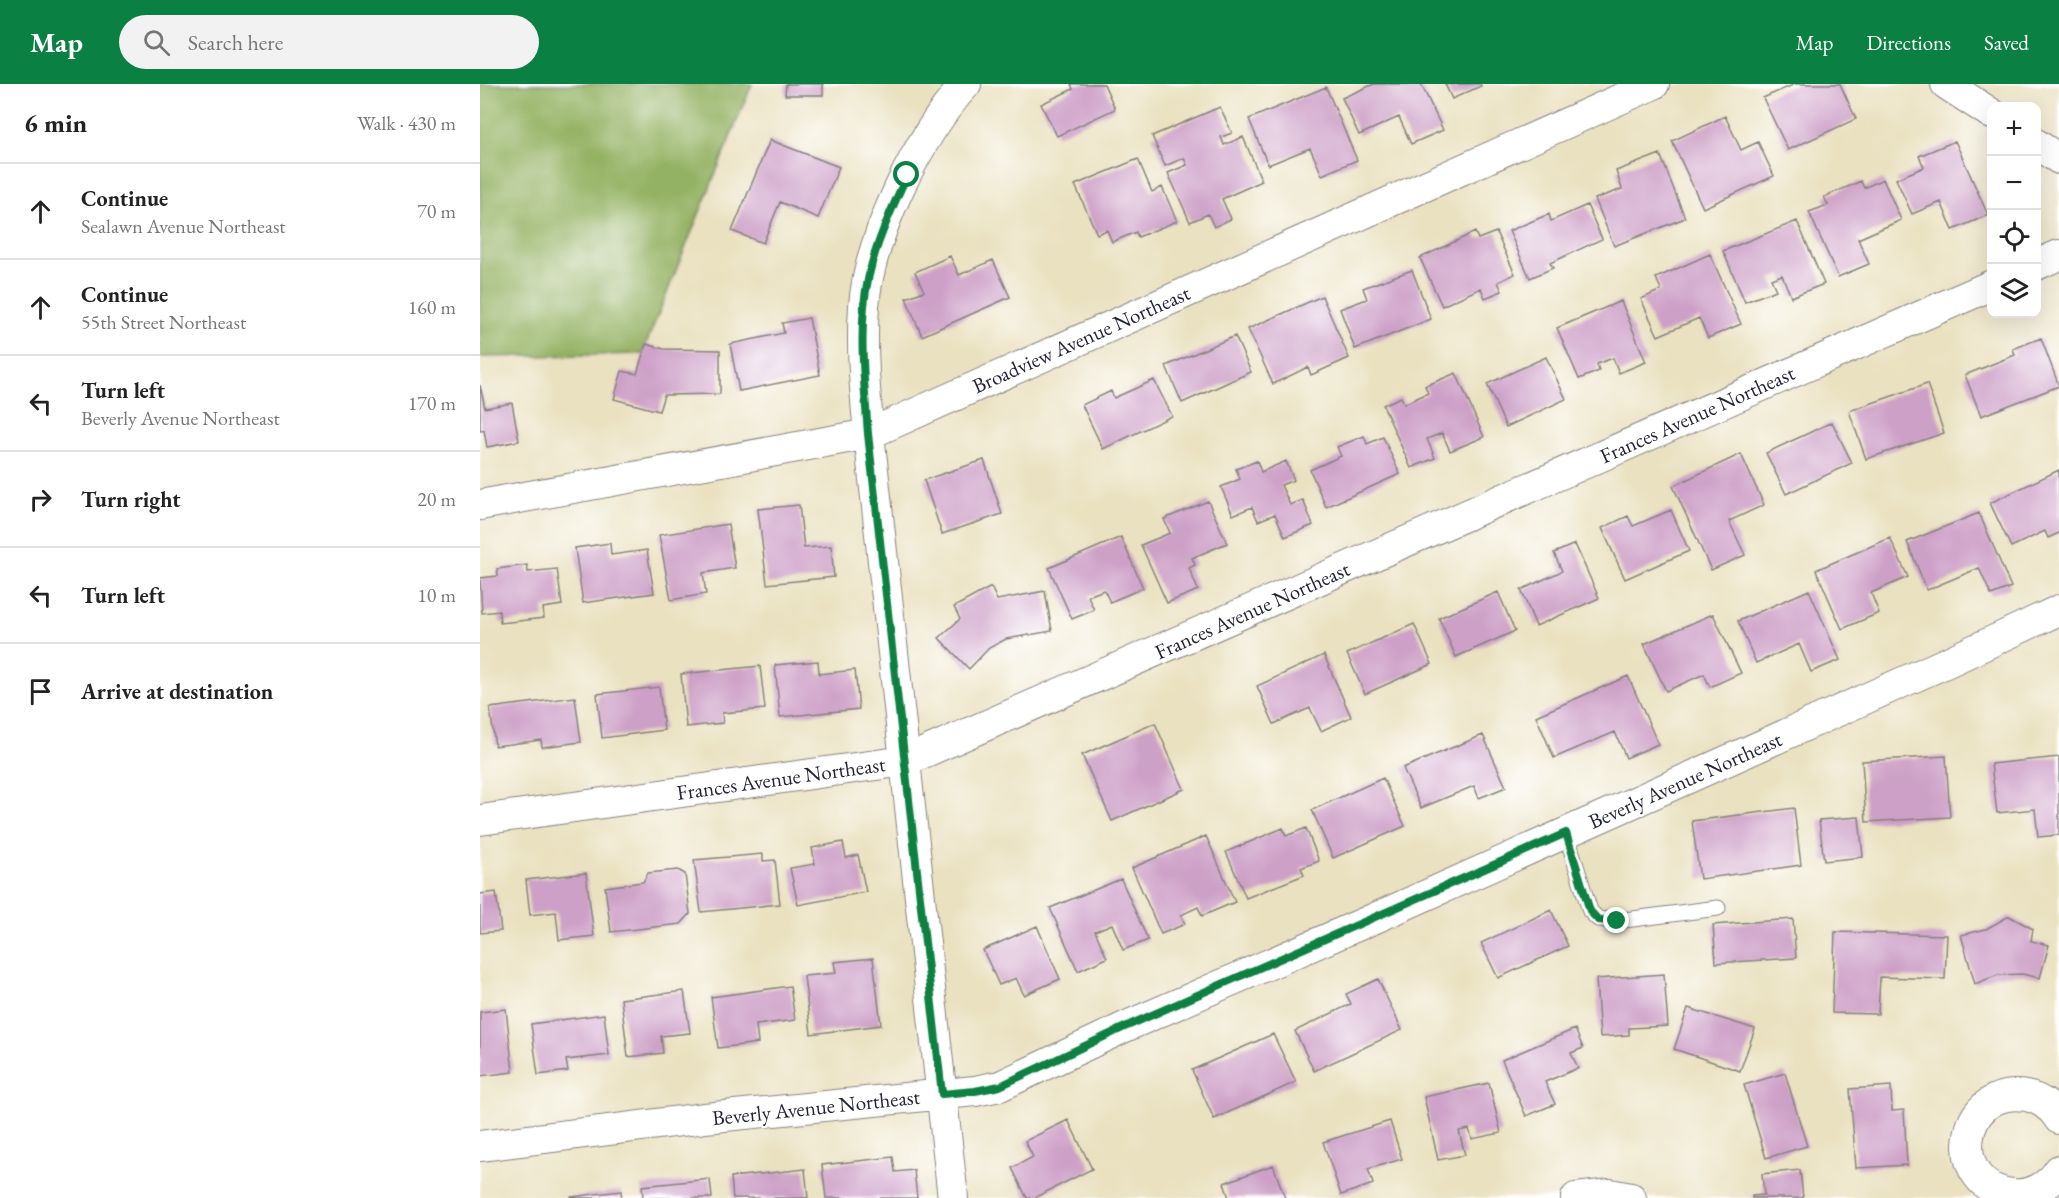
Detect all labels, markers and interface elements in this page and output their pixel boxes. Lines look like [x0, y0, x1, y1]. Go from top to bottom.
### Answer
search box [119, 15, 539, 69]
text: Map [30, 24, 83, 60]
icon: search [140, 26, 173, 59]
text: Search here [188, 28, 283, 57]
text: Map [1796, 29, 1833, 56]
text: Directions [1866, 29, 1951, 56]
text: Saved [1984, 29, 2029, 56]
map controls [1987, 102, 2041, 318]
button: + [1987, 102, 2041, 156]
text: 6 min [24, 106, 87, 140]
text: Walk · 430 m [357, 110, 456, 136]
button: − [1987, 156, 2041, 210]
route start [893, 161, 919, 187]
text: Continue [81, 184, 168, 213]
icon: ahead [24, 195, 57, 228]
text: 70 m [417, 198, 456, 224]
button: locate [1987, 210, 2041, 264]
text: Sealawn Avenue Northeast [81, 213, 286, 239]
button: layers [1987, 264, 2041, 318]
street label: Broadview Avenue Northeast [968, 279, 1194, 399]
text: Continue [81, 280, 168, 309]
icon: ahead [24, 291, 57, 324]
text: 160 m [408, 294, 456, 320]
text: 55th Street Northeast [81, 309, 246, 335]
street label: Frances Avenue Northeast [1595, 359, 1799, 469]
text: Turn left [81, 376, 165, 405]
icon: left [24, 387, 57, 420]
text: 170 m [408, 390, 456, 416]
text: Beverly Avenue Northeast [81, 405, 280, 431]
icon: right [24, 483, 57, 516]
text: Turn right [81, 485, 180, 514]
text: 20 m [417, 486, 456, 512]
street label: Frances Avenue Northeast [1150, 555, 1354, 665]
icon: left [24, 579, 57, 612]
text: Turn left [81, 581, 165, 610]
text: 10 m [417, 582, 456, 608]
icon: arrive [24, 675, 57, 708]
text: Arrive at destination [81, 677, 273, 706]
street label: Beverly Avenue Northeast [1584, 725, 1786, 835]
street label: Frances Avenue Northeast [675, 750, 887, 806]
route end [1603, 907, 1629, 933]
street label: Beverly Avenue Northeast [711, 1083, 922, 1131]

